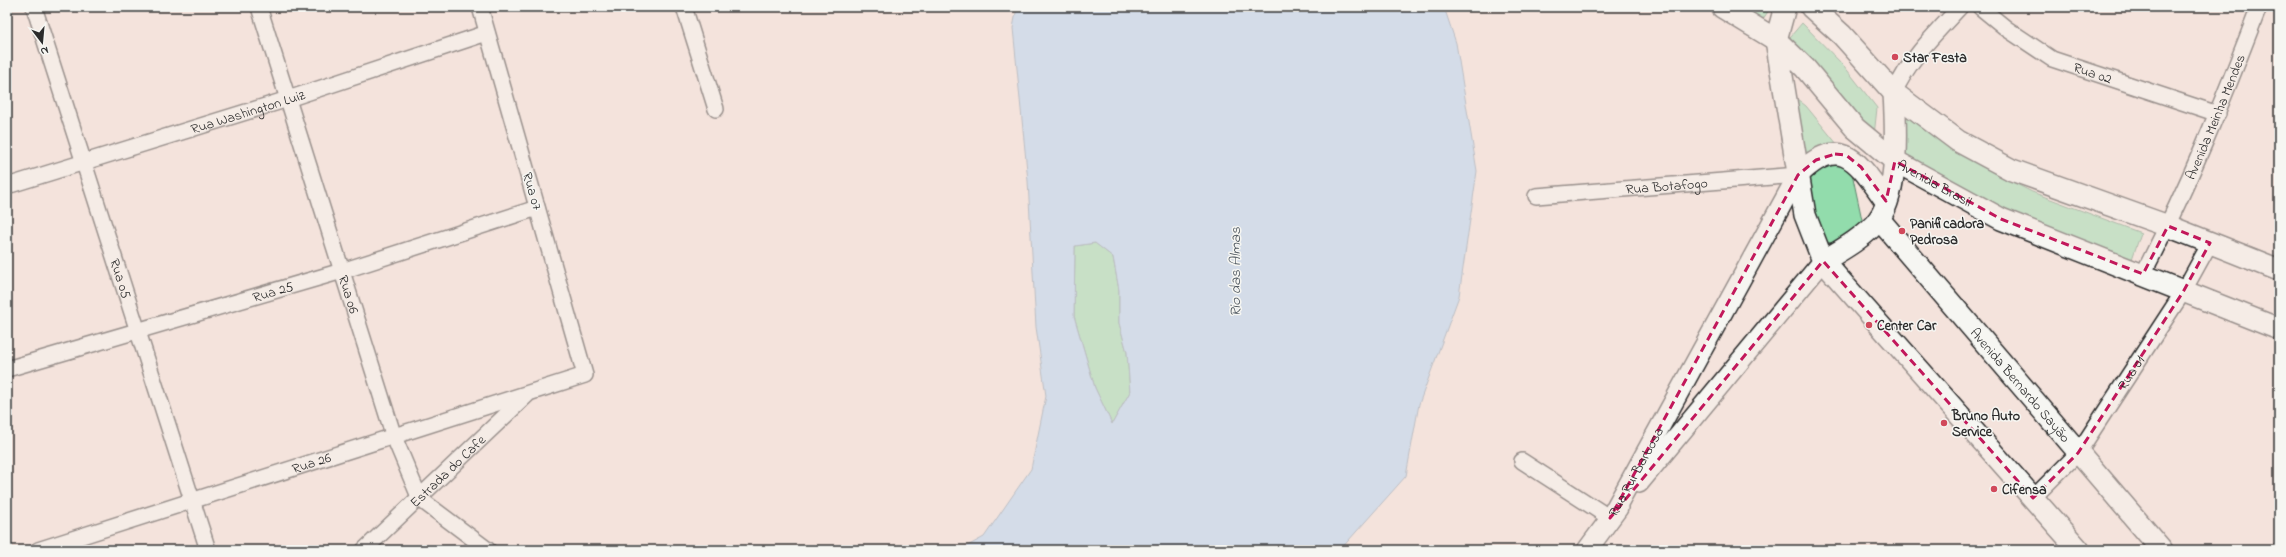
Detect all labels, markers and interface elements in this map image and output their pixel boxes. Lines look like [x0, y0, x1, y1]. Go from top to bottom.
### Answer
north arrow [22, 22, 62, 62]
text: N [39, 42, 50, 59]
place label: Star Festa [1903, 48, 1967, 69]
street label: Avenida Meinha Mendes [2181, 51, 2252, 183]
marker: Star Festa [1890, 52, 1900, 62]
street label: Rua 02 [2070, 58, 2115, 90]
street label: Rua Washington Luiz [188, 85, 308, 140]
street label: Avenida Brasil [1893, 155, 1975, 213]
street label: Rua 07 [516, 170, 547, 213]
street label: Rua Botafogo [1625, 173, 1709, 201]
place label: Panificadora Pedrosa [1910, 214, 1985, 251]
marker: Panificadora Pedrosa [1897, 226, 1907, 236]
water label: Rio das Almas [1225, 227, 1247, 317]
street label: Rua 05 [103, 256, 136, 302]
street label: Rua 06 [332, 273, 364, 316]
street label: Rua 25 [250, 277, 296, 309]
place label: Center Car [1877, 316, 1937, 337]
marker: Center Car [1864, 320, 1874, 330]
street label: Avenida Bernardo Sayão [1964, 324, 2075, 448]
street label: Rua 01 [2113, 351, 2151, 394]
place label: Bruno Auto Service [1951, 406, 2020, 443]
marker: Bruno Auto Service [1939, 418, 1949, 428]
street label: Rua Rui Barbosa [1604, 424, 1670, 521]
street label: Estrada do Cafe [406, 430, 492, 513]
street label: Rua 26 [290, 448, 334, 480]
place label: Cifensa [2002, 480, 2047, 501]
marker: Cifensa [1989, 484, 1999, 494]

